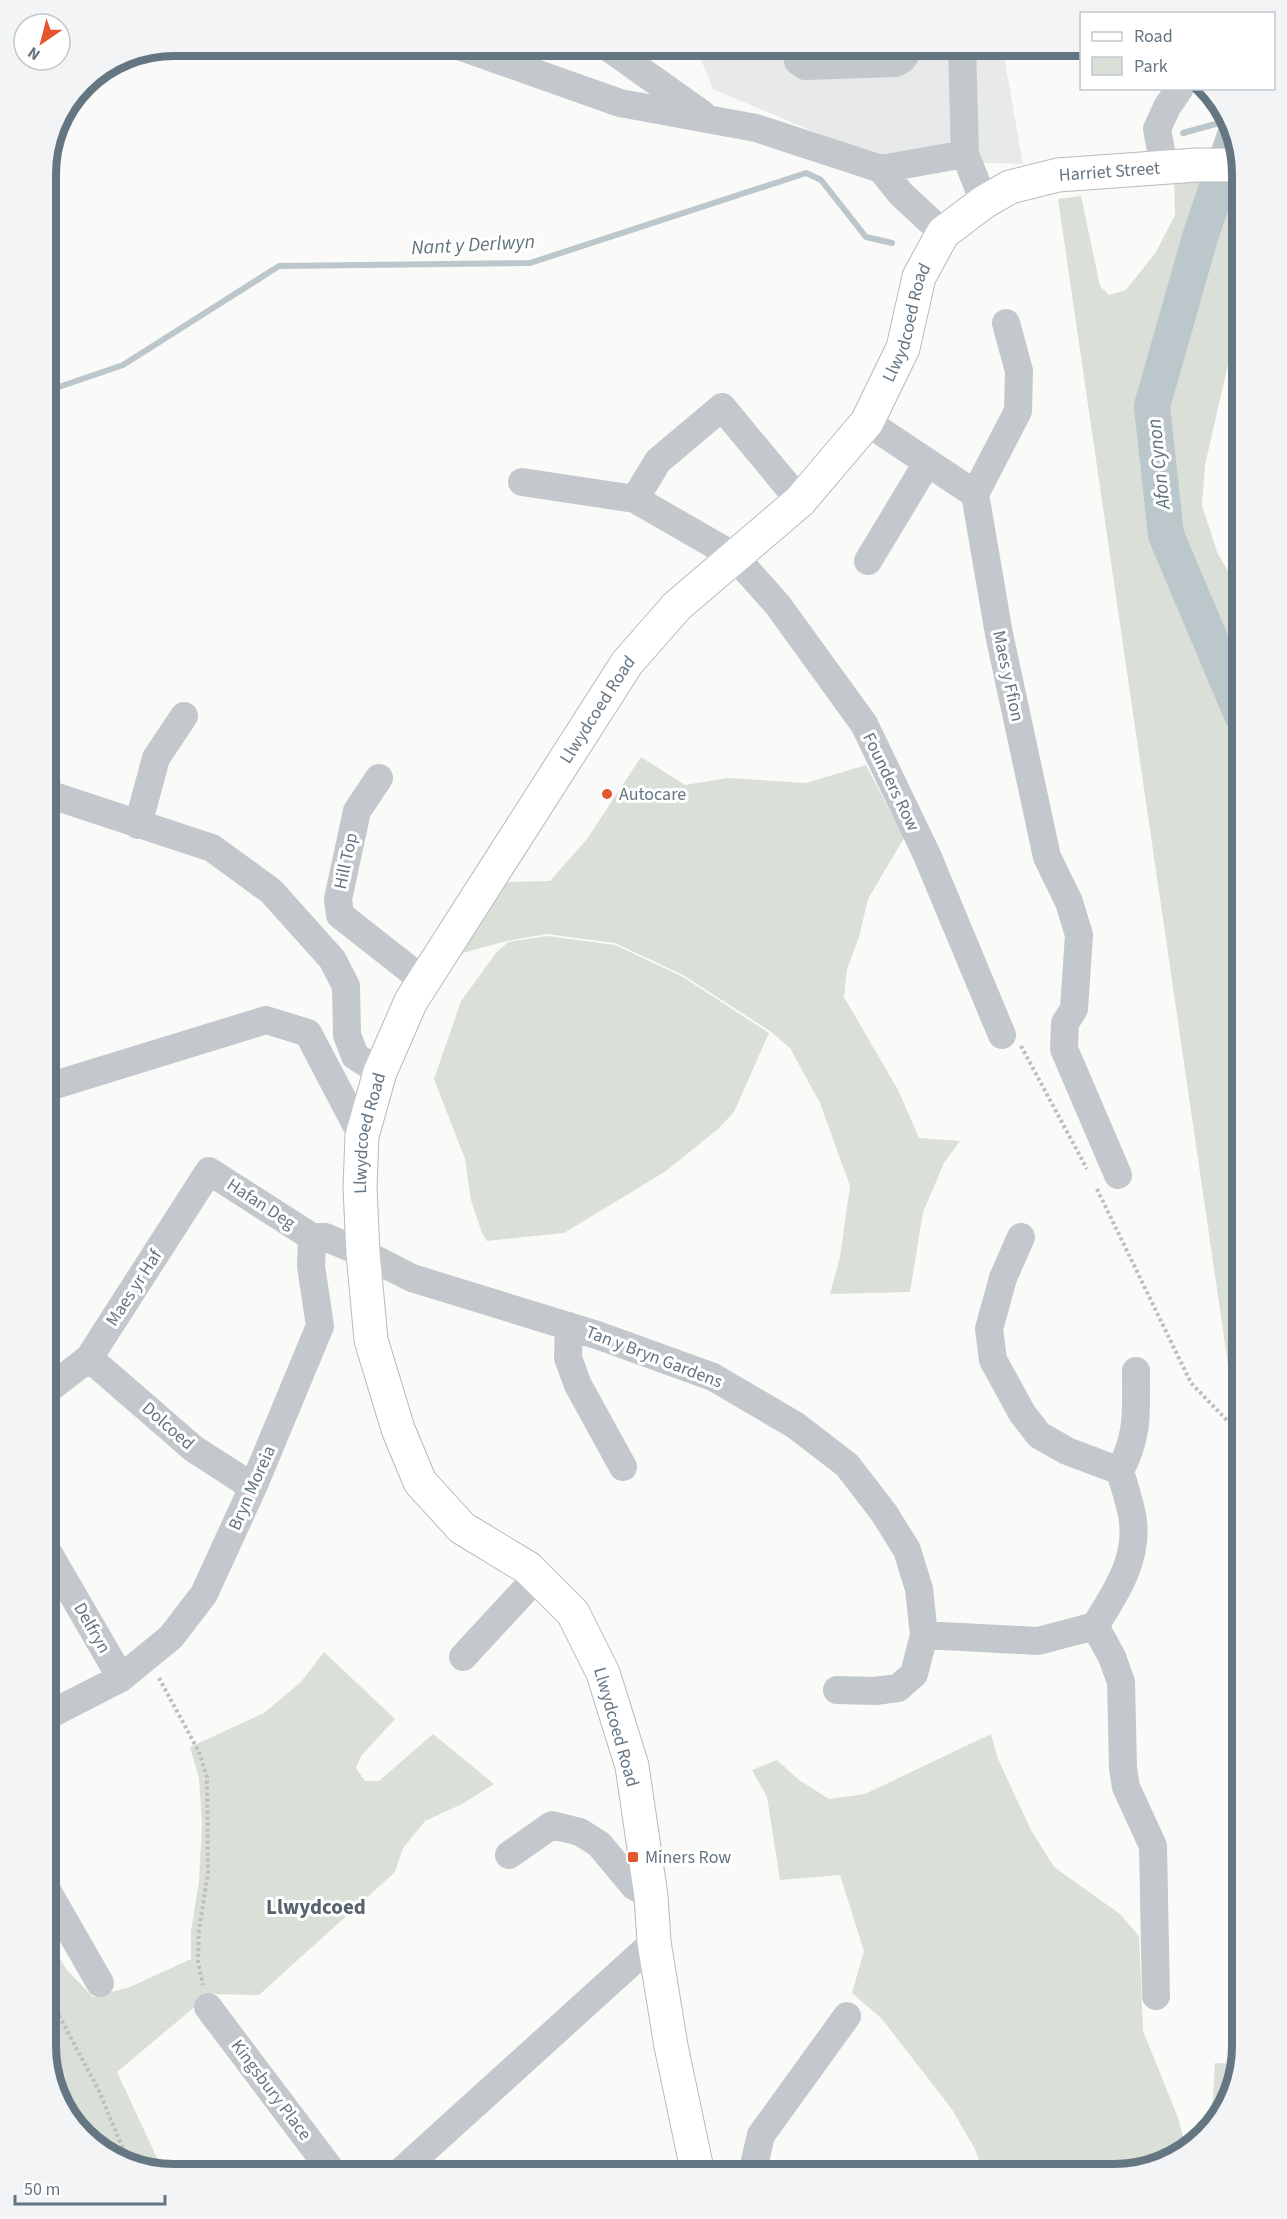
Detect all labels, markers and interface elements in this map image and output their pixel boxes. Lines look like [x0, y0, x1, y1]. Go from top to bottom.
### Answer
north arrow [12, 12, 72, 72]
legend [1080, 12, 1275, 90]
text: Road [1134, 24, 1173, 49]
text: N [23, 41, 45, 66]
text: Park [1134, 54, 1168, 79]
street label: Harriet Street [1058, 155, 1161, 187]
water label: Nant y Derlwyn [410, 228, 536, 262]
street label: Llwydcoed Road [876, 258, 937, 386]
water label: Afon Cynon [1140, 417, 1178, 513]
street label: Maes y Ffion [986, 628, 1030, 724]
street label: Llwydcoed Road [553, 650, 641, 768]
street label: Founders Row [856, 728, 926, 836]
place label: Autocare [619, 782, 686, 807]
marker: Autocare [600, 787, 614, 801]
street label: Hill Top [328, 830, 364, 892]
street label: Llwydcoed Road [347, 1069, 392, 1194]
street label: Hafan Deg [222, 1173, 300, 1235]
street label: Maes yr Haf [100, 1244, 168, 1331]
street label: Tan y Bryn Gardens [582, 1319, 726, 1395]
street label: Dolcoed [136, 1396, 200, 1456]
street label: Bryn Moreia [222, 1442, 282, 1534]
street label: Delfryn [67, 1598, 117, 1658]
street label: Llwydcoed Road [587, 1664, 645, 1790]
place label: Miners Row [645, 1845, 731, 1870]
marker: Miners Row [626, 1850, 640, 1864]
district label: Llwydcoed [266, 1892, 366, 1922]
street label: Kingsbury Place [225, 2034, 317, 2146]
scale bar [15, 2168, 165, 2206]
text: 50 m [24, 2177, 60, 2202]

